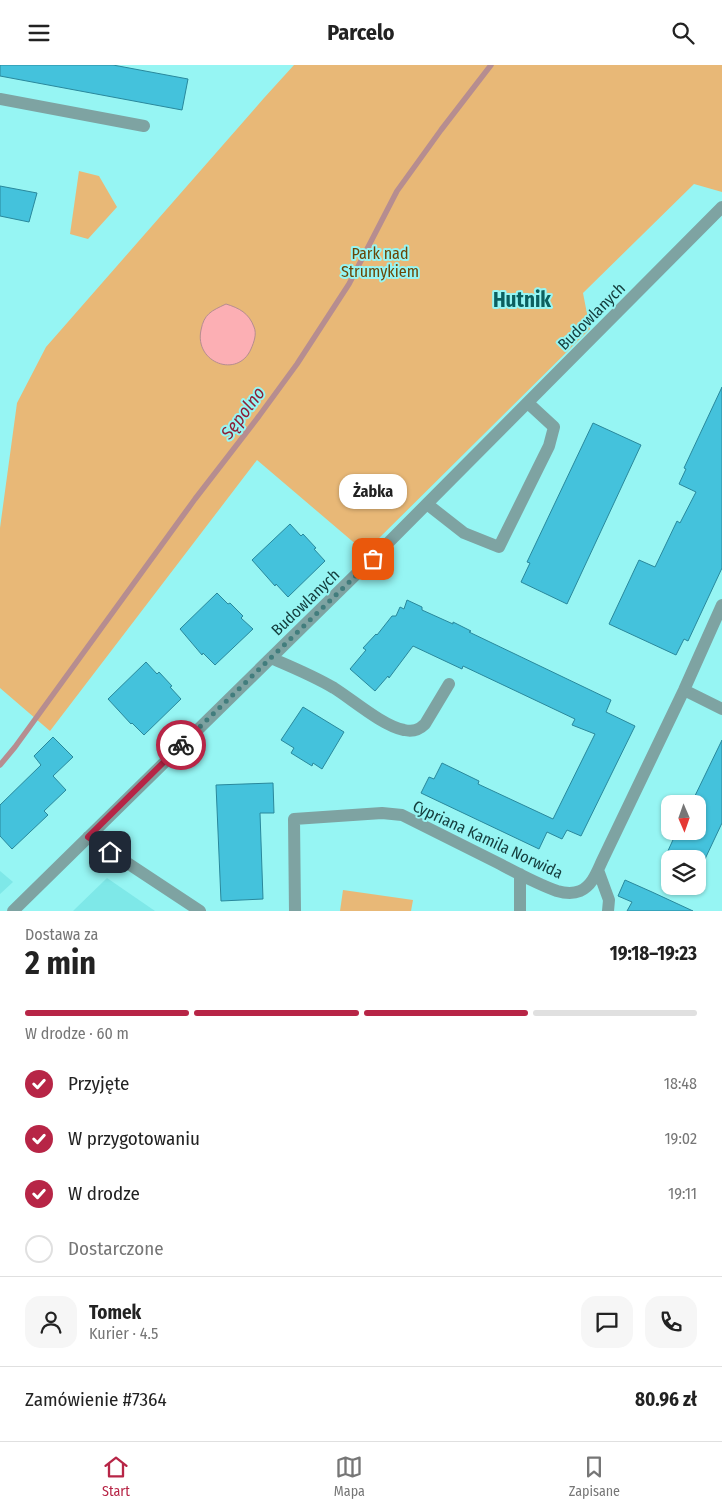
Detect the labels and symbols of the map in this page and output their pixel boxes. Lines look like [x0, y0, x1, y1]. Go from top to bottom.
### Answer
park label: Park nad Strumykiem [341, 244, 419, 281]
street label: Budowlanych [554, 279, 629, 354]
district label: Hutnik [493, 287, 551, 313]
water label: Sępolno [216, 383, 270, 444]
callout: Żabka [339, 474, 407, 509]
pin [352, 538, 394, 580]
street label: Budowlanych [267, 565, 343, 639]
courier [156, 720, 206, 770]
north arrow [661, 795, 706, 840]
street label: Cypriana Kamila Norwida [410, 796, 566, 883]
pin [89, 831, 131, 873]

